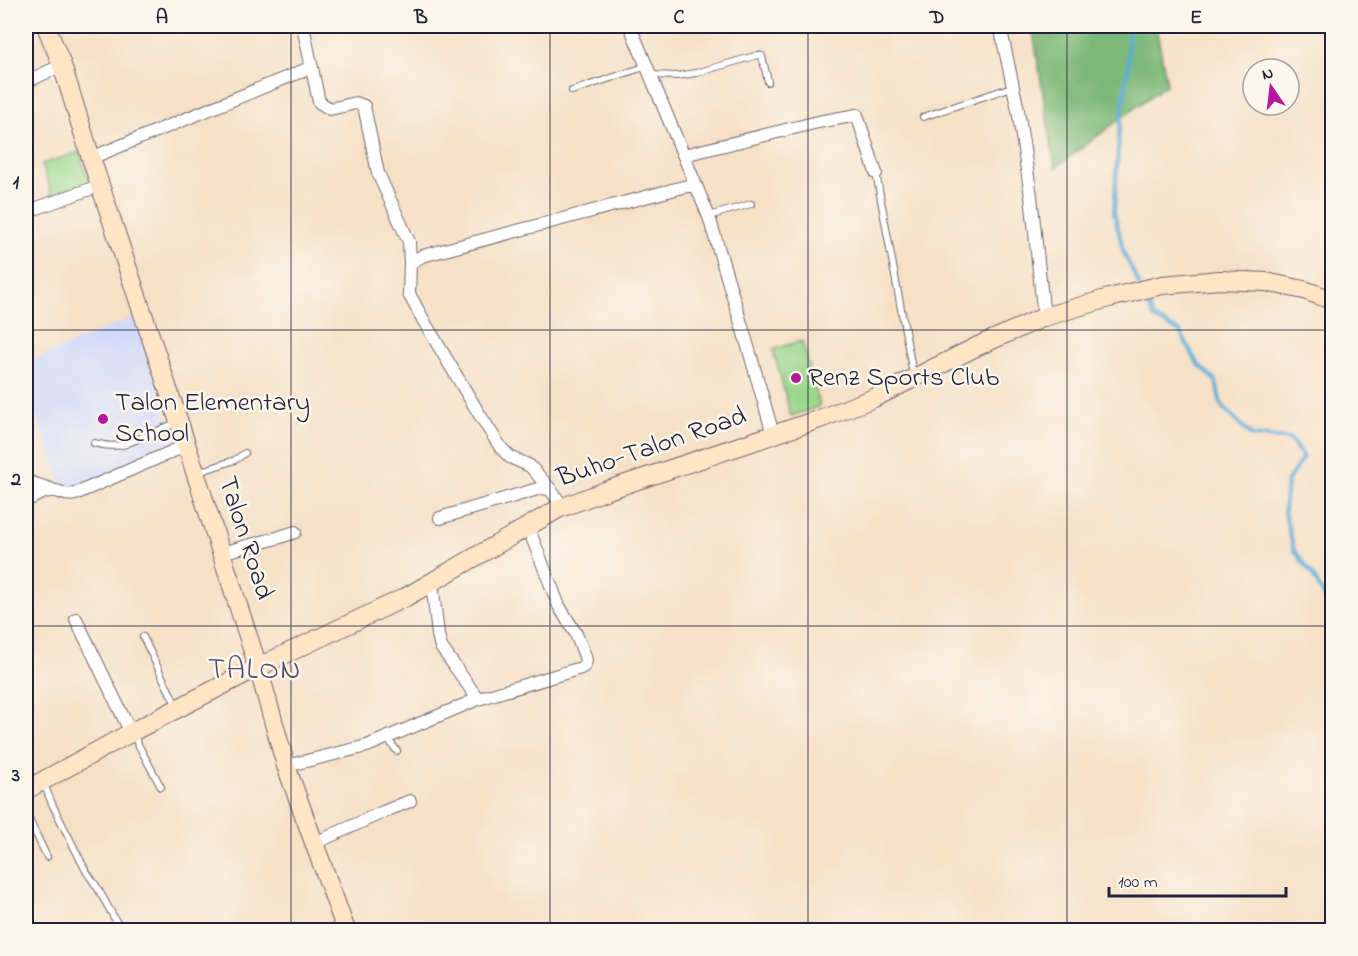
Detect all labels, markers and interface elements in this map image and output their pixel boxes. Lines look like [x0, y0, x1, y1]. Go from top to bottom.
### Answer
text: A [156, 4, 168, 33]
text: B [413, 4, 428, 33]
text: C [674, 4, 685, 33]
text: D [929, 4, 944, 33]
text: E [1190, 4, 1202, 33]
north arrow [1241, 57, 1301, 117]
text: N [1260, 61, 1276, 87]
text: 1 [13, 169, 20, 198]
place label: Renz Sports Club [808, 359, 999, 398]
marker: Renz Sports Club [789, 371, 803, 385]
place label: Talon Elementary School [115, 384, 310, 454]
street label: Buho-Talon Road [551, 397, 752, 499]
marker: Talon Elementary School [96, 412, 110, 426]
text: 2 [10, 466, 21, 495]
street label: Talon Road [207, 471, 283, 605]
district label: TALON [208, 649, 302, 693]
text: 3 [11, 762, 20, 791]
scale bar [1109, 860, 1286, 898]
text: 100 m [1118, 870, 1158, 896]

